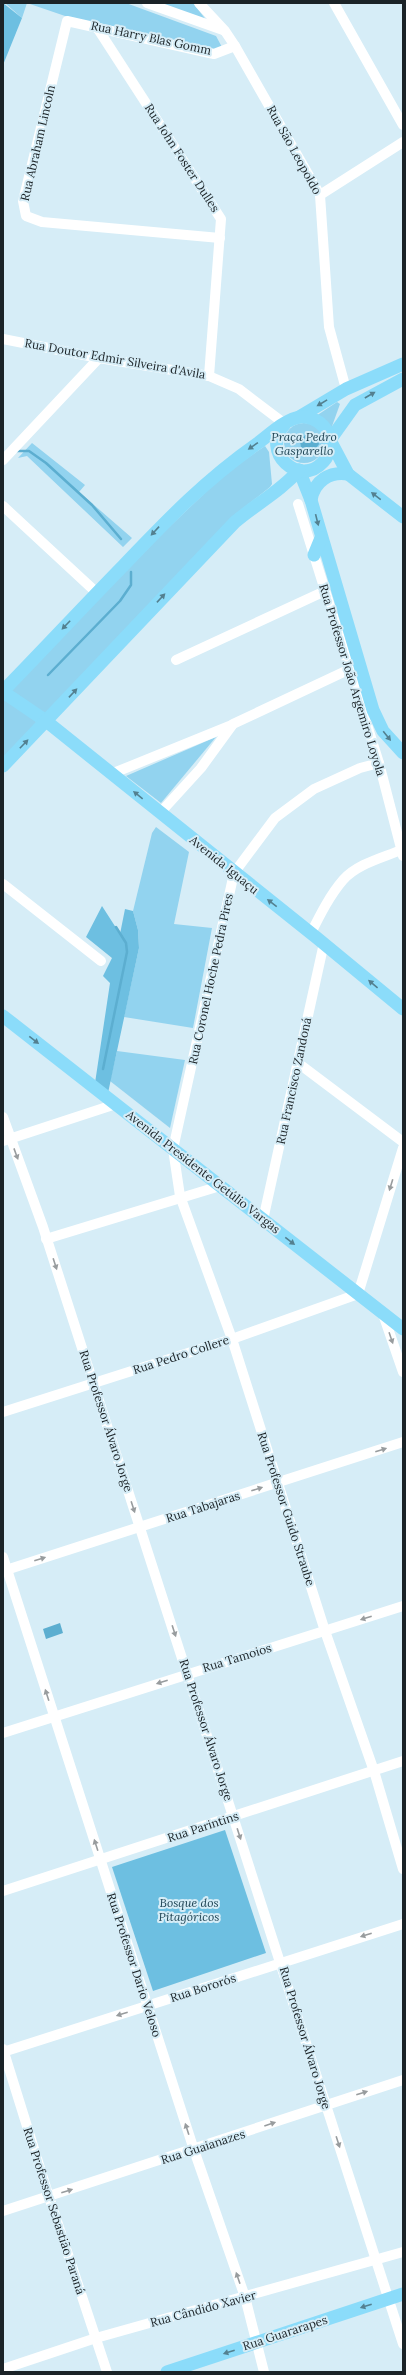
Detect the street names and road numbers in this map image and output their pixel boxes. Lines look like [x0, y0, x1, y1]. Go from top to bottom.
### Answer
street label: Rua Harry Blas Gomm [90, 17, 213, 58]
street label: Rua Abraham Lincoln [17, 83, 58, 202]
street label: Rua John Foster Dulles [142, 101, 223, 215]
street label: Rua São Leopoldo [264, 103, 325, 197]
street label: Rua Doutor Edmir Silveira d'Avila [24, 335, 207, 382]
street label: Rua Professor João Argemiro Loyola [316, 582, 389, 778]
street label: Avenida Iguaçu [186, 832, 262, 897]
street label: Rua Coronel Hoche Pedra Pires [185, 892, 236, 1066]
street label: Rua Francisco Zandoná [273, 1016, 314, 1146]
street label: Avenida Presidente Getúlio Vargas [122, 1106, 284, 1237]
street label: Rua Pedro Collere [131, 1332, 231, 1377]
street label: Rua Professor Álvaro Jorge [76, 1348, 137, 1494]
street label: Rua Professor Guido Straube [255, 1430, 319, 1588]
street label: Rua Tabajaras [164, 1487, 242, 1526]
street label: Rua Tamoios [201, 1640, 274, 1675]
street label: Rua Professor Álvaro Jorge [176, 1657, 237, 1803]
street label: Rua Parintins [165, 1808, 241, 1845]
street label: Rua Professor Dario Veloso [104, 1891, 165, 2039]
street label: Rua Professor Álvaro Jorge [277, 1965, 334, 2111]
street label: Rua Bororós [168, 1970, 238, 2005]
street label: Rua Professor Sebastião Paraná [20, 2125, 89, 2296]
street label: Rua Guaianazes [159, 2126, 247, 2167]
street label: Rua Cândido Xavier [148, 2287, 258, 2330]
street label: Rua Guararapes [241, 2312, 330, 2353]

